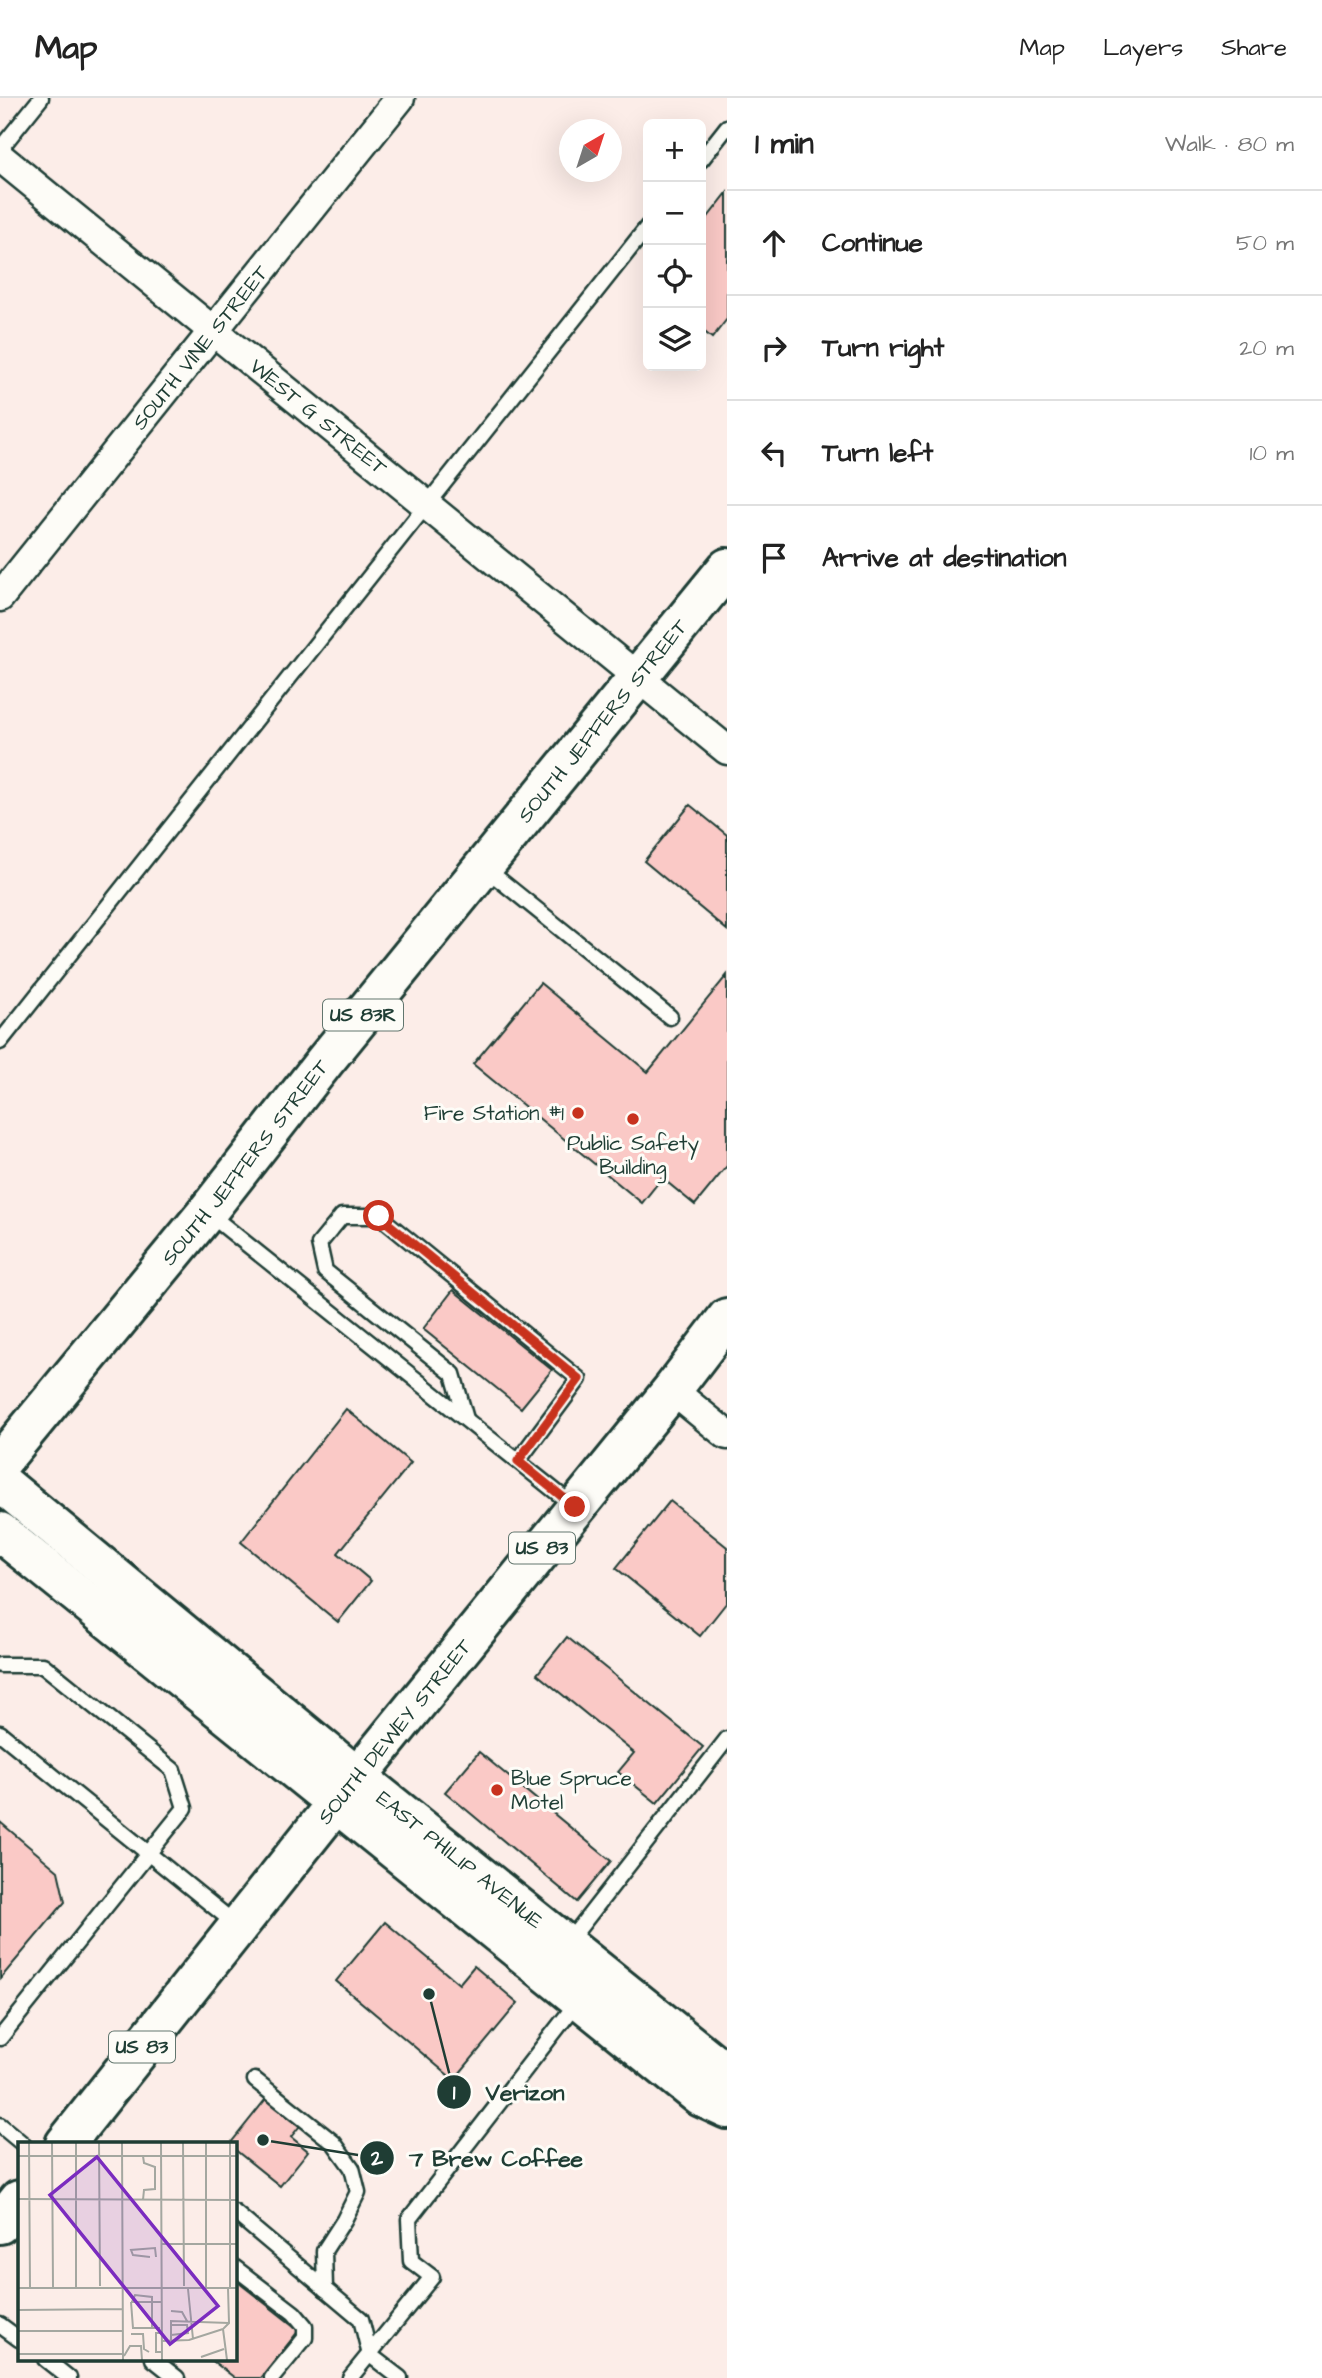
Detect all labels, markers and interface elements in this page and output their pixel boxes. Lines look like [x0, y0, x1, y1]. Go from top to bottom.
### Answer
text: Map [35, 25, 97, 71]
text: Map [1020, 31, 1065, 65]
text: Layers [1103, 31, 1183, 65]
text: Share [1221, 31, 1287, 65]
north arrow [559, 119, 622, 182]
map controls [643, 119, 706, 371]
button: + [643, 119, 706, 182]
text: 1 min [755, 123, 814, 165]
text: Walk · 80 m [1165, 128, 1294, 160]
button: − [643, 182, 706, 245]
icon: ahead [755, 224, 793, 262]
text: Continue [822, 225, 923, 261]
text: 50 m [1236, 227, 1294, 259]
button: locate [643, 245, 706, 308]
street label: SOUTH VINE STREET [125, 258, 276, 436]
button: layers [643, 308, 706, 371]
icon: right [755, 329, 793, 367]
text: Turn right [822, 330, 944, 366]
text: 20 m [1239, 332, 1294, 364]
street label: WEST G STREET [244, 352, 394, 482]
icon: left [755, 434, 793, 472]
text: Turn left [822, 435, 933, 471]
text: 10 m [1249, 437, 1294, 469]
icon: arrive [755, 539, 793, 577]
text: Arrive at destination [822, 540, 1067, 576]
street label: SOUTH JEFFERS STREET [511, 612, 695, 829]
road number: US 83R [323, 1000, 403, 1030]
street label: SOUTH JEFFERS STREET [155, 1052, 336, 1271]
place label: Fire Station #1 [424, 1099, 564, 1128]
marker: Fire Station #1 [570, 1105, 586, 1121]
marker: Public Safety Building [625, 1111, 641, 1127]
place label: Public Safety Building [567, 1129, 699, 1184]
route start [363, 1200, 394, 1231]
route end [559, 1491, 590, 1522]
road number: US 83 [509, 1532, 575, 1564]
street label: SOUTH DEWEY STREET [310, 1632, 479, 1830]
place label: Blue Spruce Motel [511, 1764, 632, 1817]
marker: Blue Spruce Motel [489, 1782, 505, 1798]
street label: EAST PHILIP AVENUE [370, 1784, 550, 1936]
road number: US 83 [109, 2032, 175, 2063]
callout: Verizon [437, 2070, 579, 2114]
text: Verizon [485, 2077, 565, 2109]
text: 1 [453, 2078, 456, 2107]
callout: 7 Brew Coffee [360, 2136, 597, 2180]
inset map [18, 2142, 236, 2360]
text: 7 Brew Coffee [408, 2143, 584, 2175]
text: 2 [370, 2144, 384, 2173]

